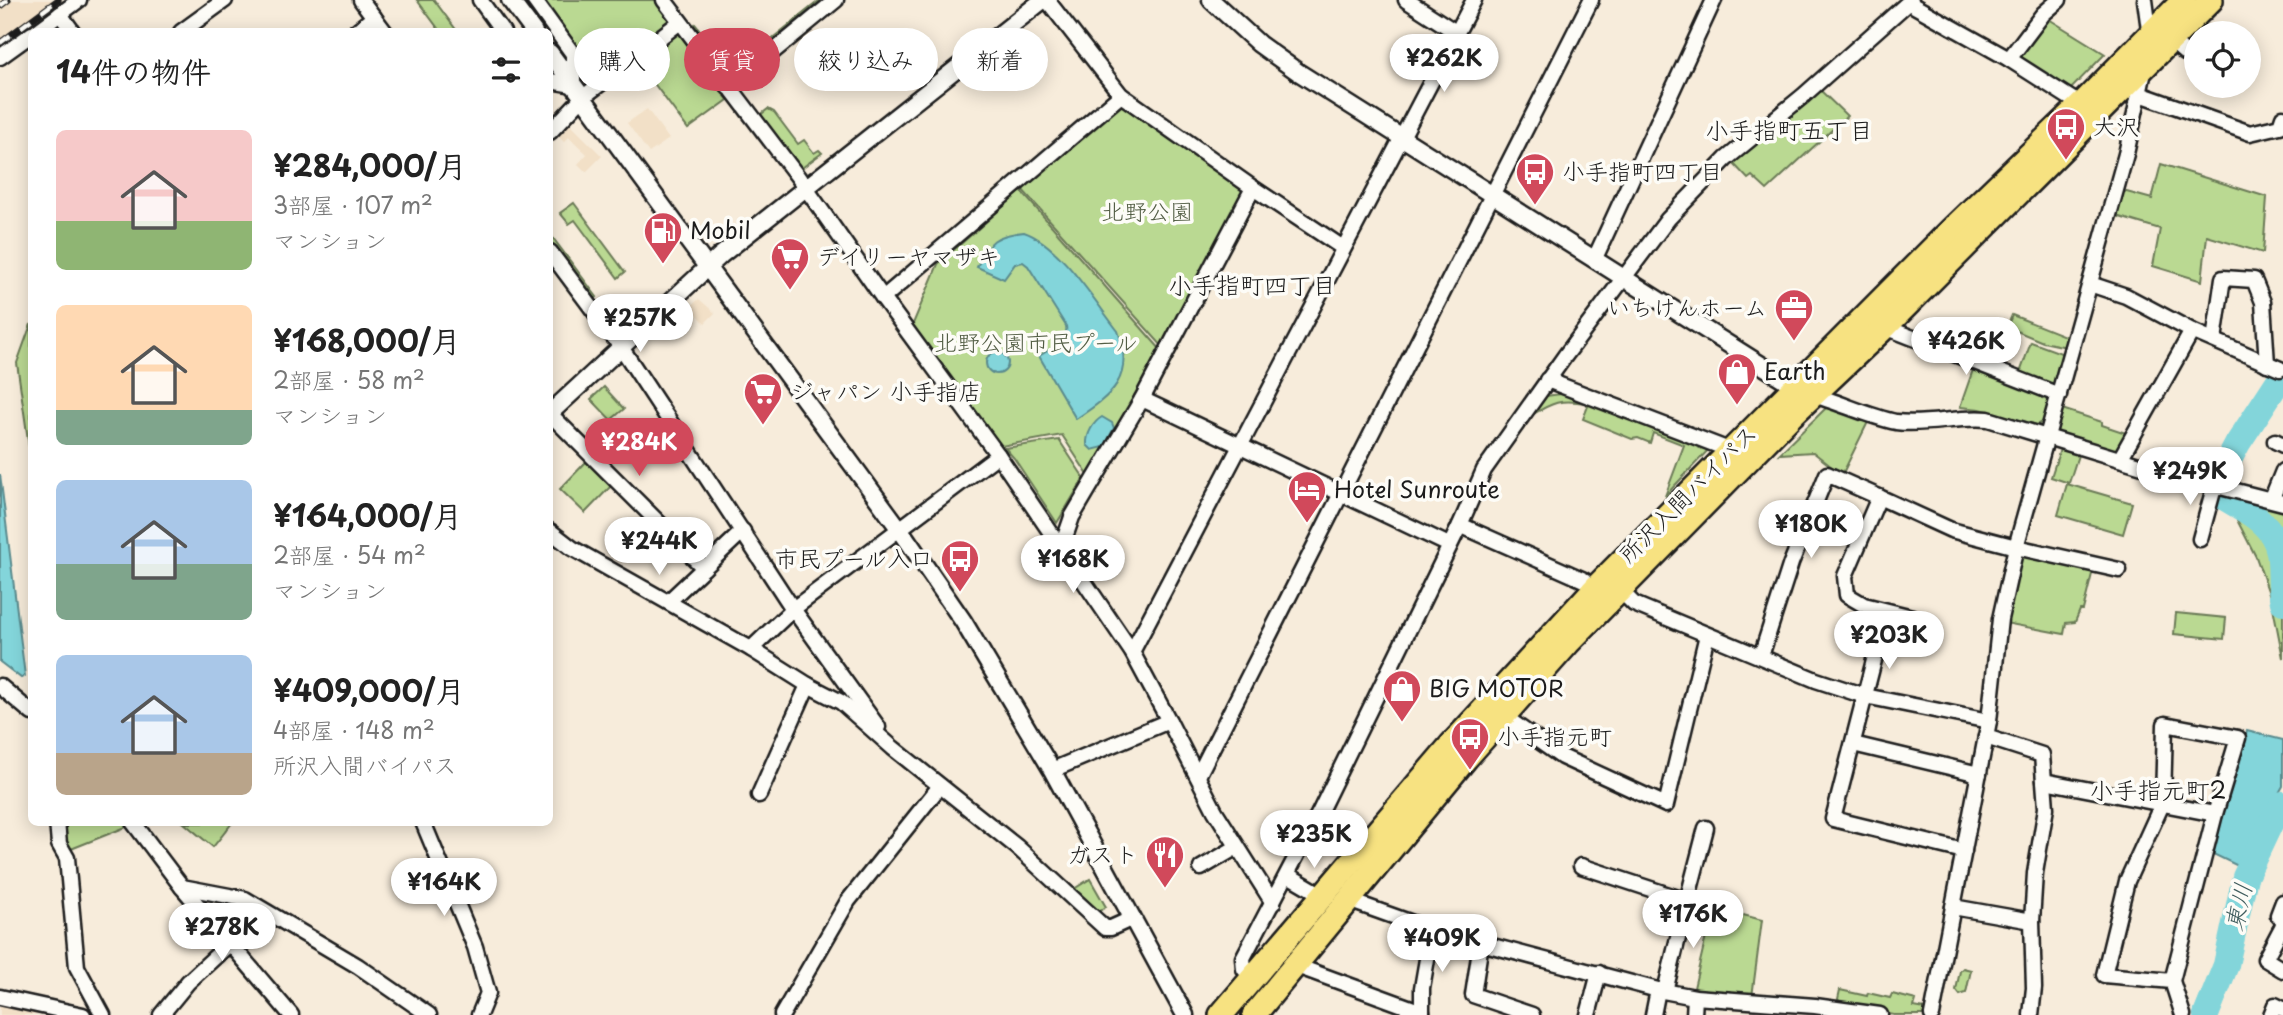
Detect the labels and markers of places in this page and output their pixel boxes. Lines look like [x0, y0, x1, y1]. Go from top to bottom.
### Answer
pin: ¥262K [1395, 34, 1493, 94]
bus stop icon: 大沢 [2045, 106, 2087, 161]
place label: 大沢 [2093, 108, 2139, 143]
bus stop icon: 小手指町四丁目 [1514, 151, 1556, 206]
place label: 小手指町四丁目 [1562, 153, 1723, 188]
fuel station icon: Mobil [642, 210, 684, 265]
place label: Mobil [690, 212, 751, 247]
supermarket icon: デイリーヤマザキ [769, 236, 811, 291]
place label: デイリーヤマザキ [817, 238, 1000, 273]
office icon: いちけんホーム [1773, 287, 1815, 342]
place label: いちけんホーム [1607, 289, 1767, 324]
pin: ¥257K [591, 294, 689, 354]
pin: ¥426K [1917, 318, 2015, 377]
shop icon: Earth [1716, 351, 1758, 406]
place label: Earth [1764, 353, 1826, 388]
supermarket icon: ジャパン 小手指店 [742, 371, 784, 426]
place label: ジャパン 小手指店 [790, 373, 981, 408]
pin: ¥284K [590, 419, 688, 478]
pin: ¥249K [2141, 448, 2239, 507]
hotel icon: Hotel Sunroute [1286, 469, 1328, 524]
place label: Hotel Sunroute [1334, 471, 1500, 506]
pin: ¥180K [1762, 500, 1860, 560]
pin: ¥244K [610, 518, 708, 577]
pin: ¥168K [1024, 536, 1122, 595]
bus stop icon: 市民プール入口 [939, 538, 981, 593]
place label: 市民プール入口 [775, 540, 933, 575]
pin: ¥203K [1840, 612, 1938, 671]
shop icon: BIG MOTOR [1381, 668, 1423, 723]
place label: BIG MOTOR [1429, 670, 1564, 705]
bus stop icon: 小手指元町 [1449, 716, 1491, 771]
place label: 小手指元町 [1497, 718, 1612, 753]
pin: ¥235K [1265, 810, 1363, 870]
restaurant icon: ガスト [1144, 834, 1186, 889]
place label: ガスト [1067, 836, 1138, 871]
pin: ¥164K [395, 858, 493, 918]
pin: ¥176K [1644, 890, 1742, 950]
pin: ¥278K [173, 904, 271, 963]
pin: ¥409K [1393, 914, 1491, 974]

